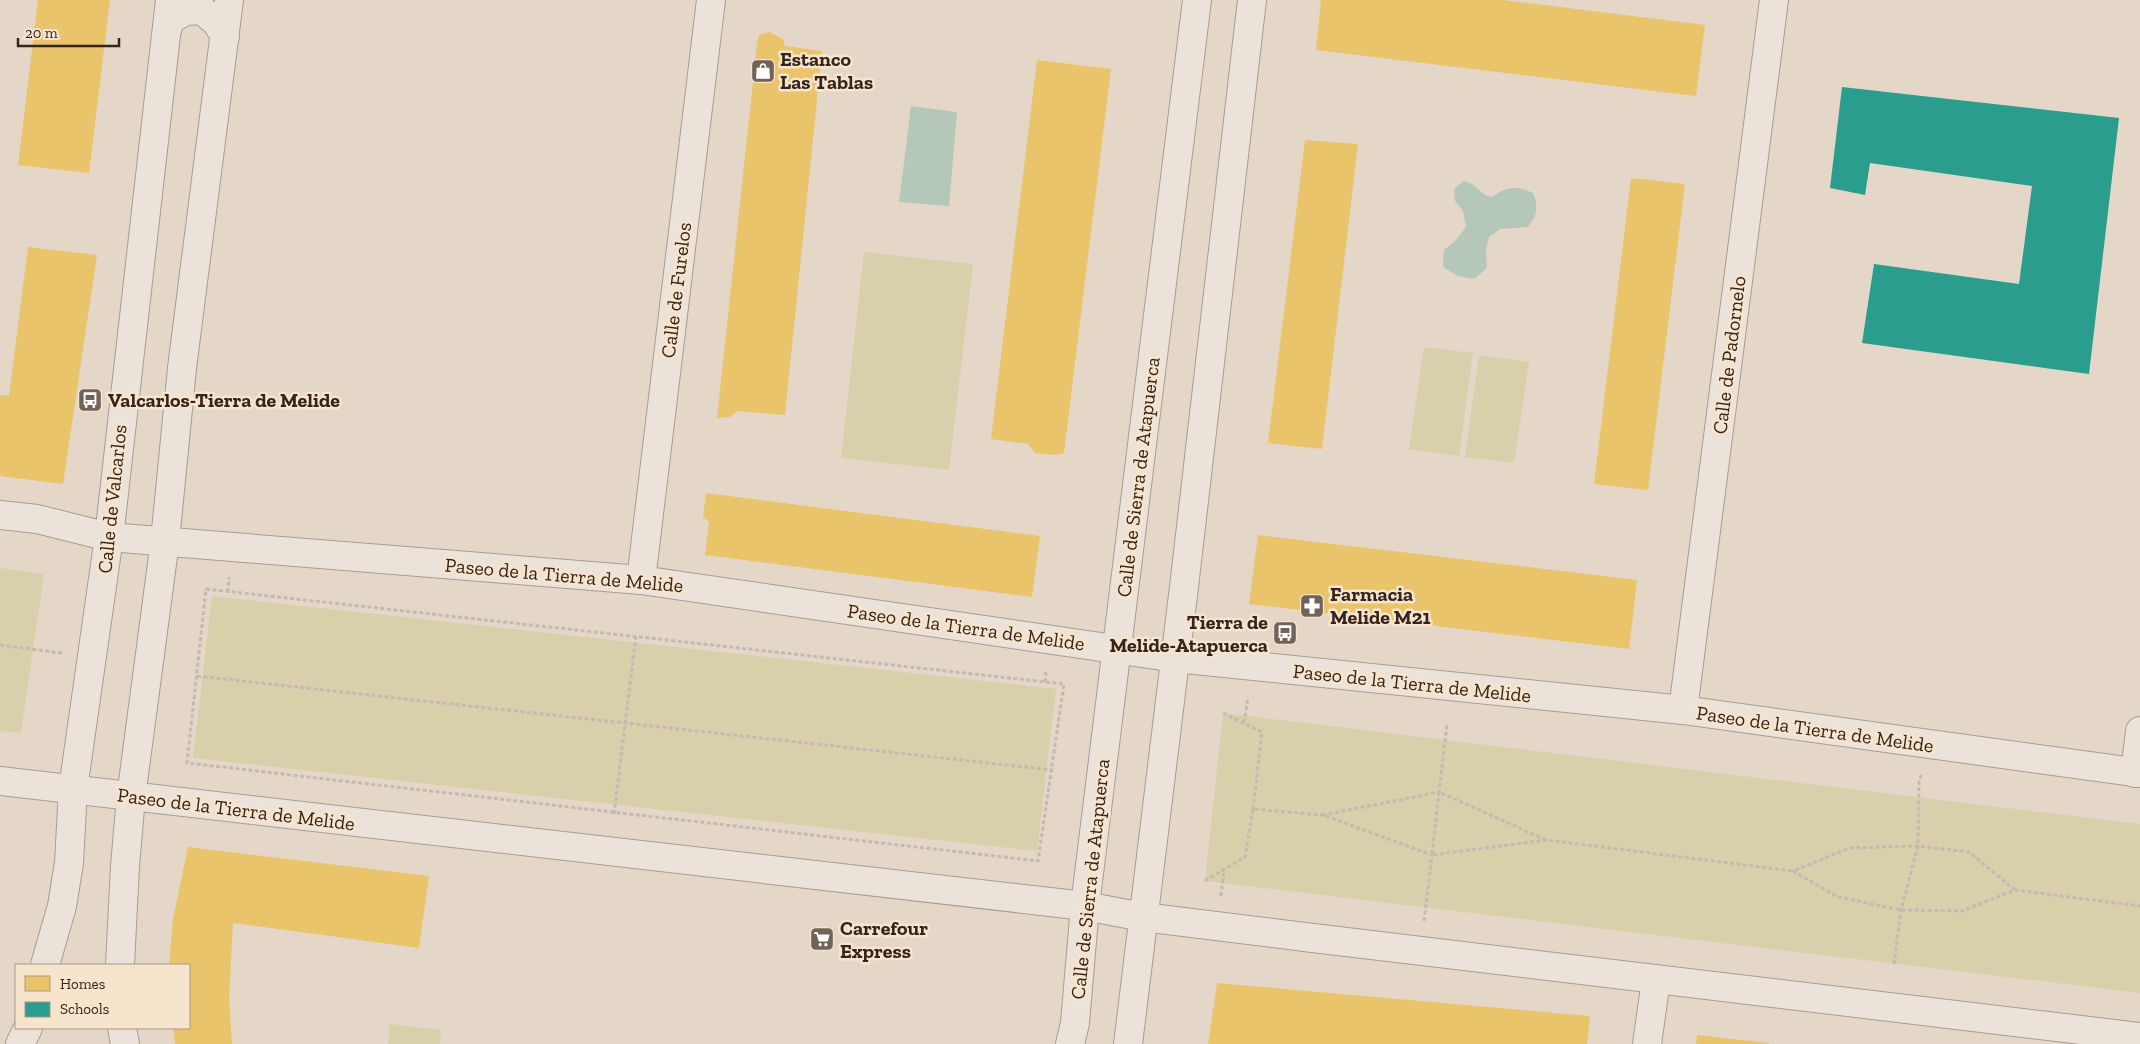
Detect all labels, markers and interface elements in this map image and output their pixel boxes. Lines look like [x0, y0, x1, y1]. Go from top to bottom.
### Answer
scale bar [18, 15, 119, 47]
text: 20 m [25, 24, 58, 42]
place label: Estanco Las Tablas [780, 47, 873, 94]
shop icon: Estanco Las Tablas [750, 58, 776, 84]
street label: Calle de Furelos [656, 221, 696, 359]
street label: Calle de Padornelo [1707, 275, 1751, 435]
street label: Calle de Sierra de Atapuerca [1111, 355, 1165, 598]
bus stop icon: Valcarlos-Tierra de Melide [77, 387, 103, 413]
place label: Valcarlos-Tierra de Melide [108, 388, 340, 412]
street label: Calle de Valcarlos [92, 423, 132, 575]
street label: Paseo de la Tierra de Melide [444, 553, 684, 597]
place label: Farmacia Melide M21 [1330, 582, 1431, 629]
pharmacy icon: Farmacia Melide M21 [1299, 593, 1325, 619]
street label: Paseo de la Tierra de Melide [846, 598, 1086, 656]
place label: Tierra de Melide-Atapuerca [1109, 610, 1268, 657]
bus stop icon: Tierra de Melide-Atapuerca [1272, 620, 1298, 646]
street label: Paseo de la Tierra de Melide [1292, 659, 1532, 707]
street label: Paseo de la Tierra de Melide [1695, 700, 1935, 758]
street label: Calle de Sierra de Atapuerca [1065, 757, 1115, 1000]
street label: Paseo de la Tierra de Melide [116, 783, 356, 835]
place label: Carrefour Express [840, 916, 928, 963]
supermarket icon: Carrefour Express [809, 926, 835, 952]
legend [15, 964, 190, 1029]
text: Homes [60, 975, 105, 993]
text: Schools [60, 1000, 109, 1018]

